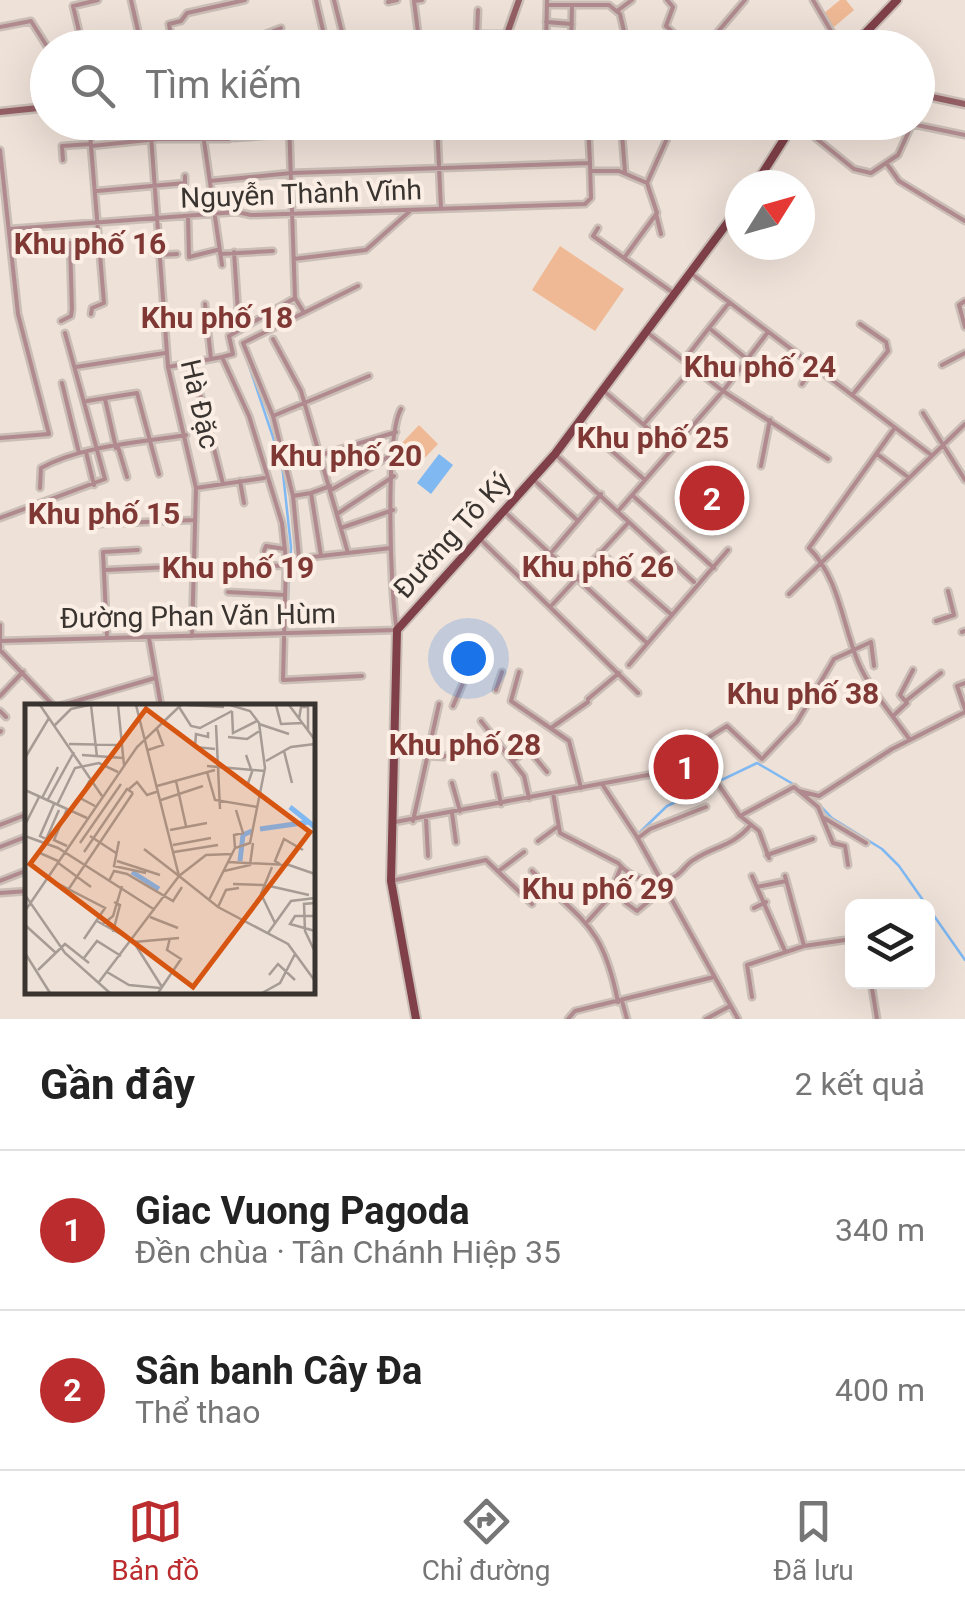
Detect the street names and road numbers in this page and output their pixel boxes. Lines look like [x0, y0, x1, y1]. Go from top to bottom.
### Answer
street label: Nguyễn Thành Vĩnh [180, 173, 422, 215]
street label: Hà Đặc [174, 356, 226, 452]
street label: Đường Tô Ký [387, 465, 517, 605]
street label: Đường Phan Văn Hùm [60, 597, 336, 635]

